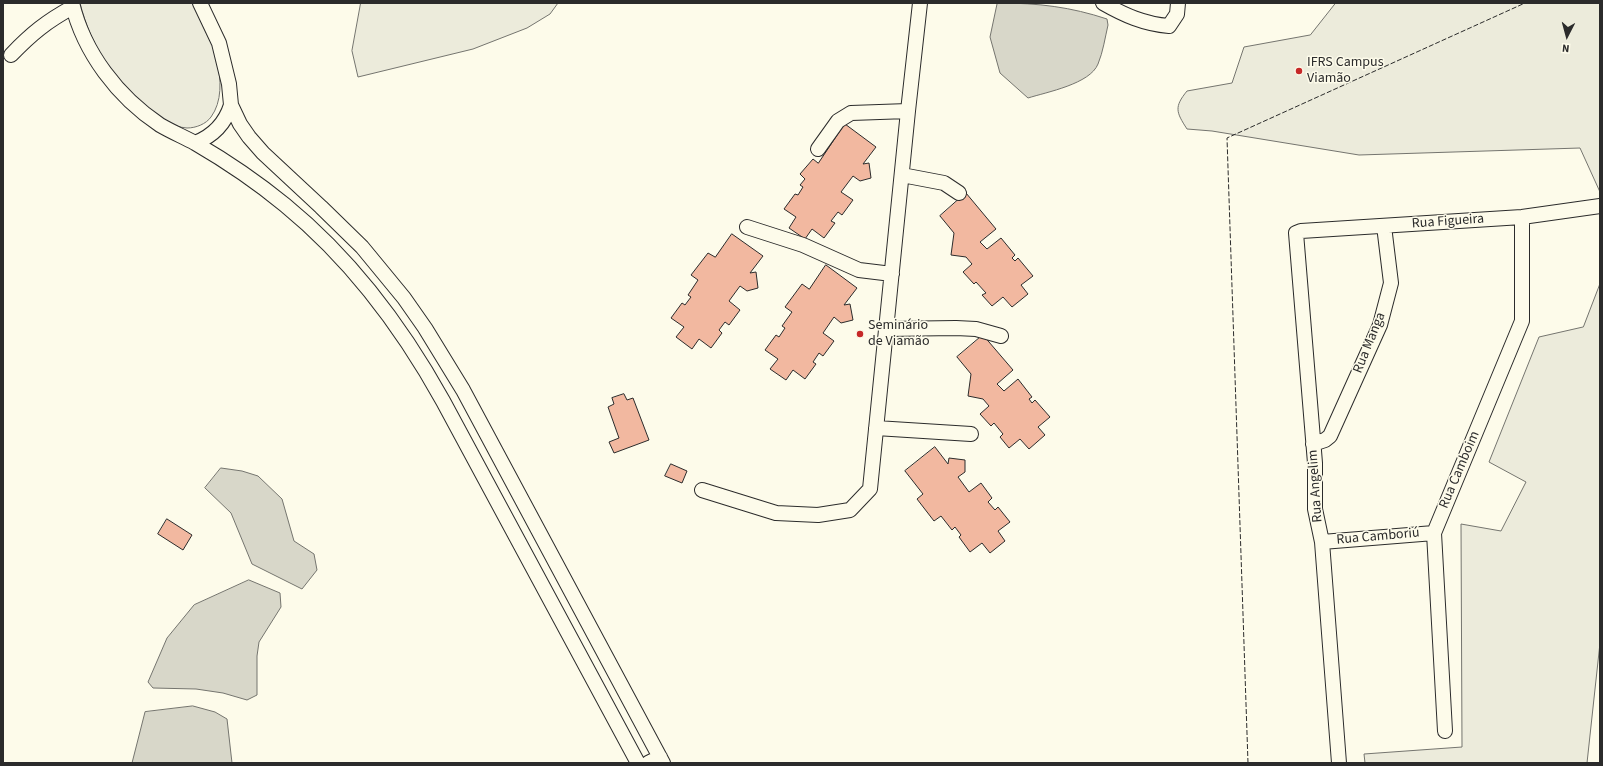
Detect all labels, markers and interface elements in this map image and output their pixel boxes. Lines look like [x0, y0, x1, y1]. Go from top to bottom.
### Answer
north arrow [1547, 16, 1587, 56]
text: N [1561, 41, 1570, 56]
place label: IFRS Campus Viamão [1307, 55, 1384, 88]
marker: IFRS Campus Viamão [1294, 66, 1304, 76]
street label: Rua Figueira [1411, 211, 1485, 233]
street label: Rua Manga [1350, 310, 1390, 376]
place label: Seminário de Viamão [868, 318, 929, 350]
marker: Seminário de Viamão [855, 329, 865, 339]
street label: Rua Camboim [1436, 429, 1484, 511]
street label: Rua Angelim [1305, 449, 1327, 523]
street label: Rua Camboriú [1336, 525, 1420, 549]

